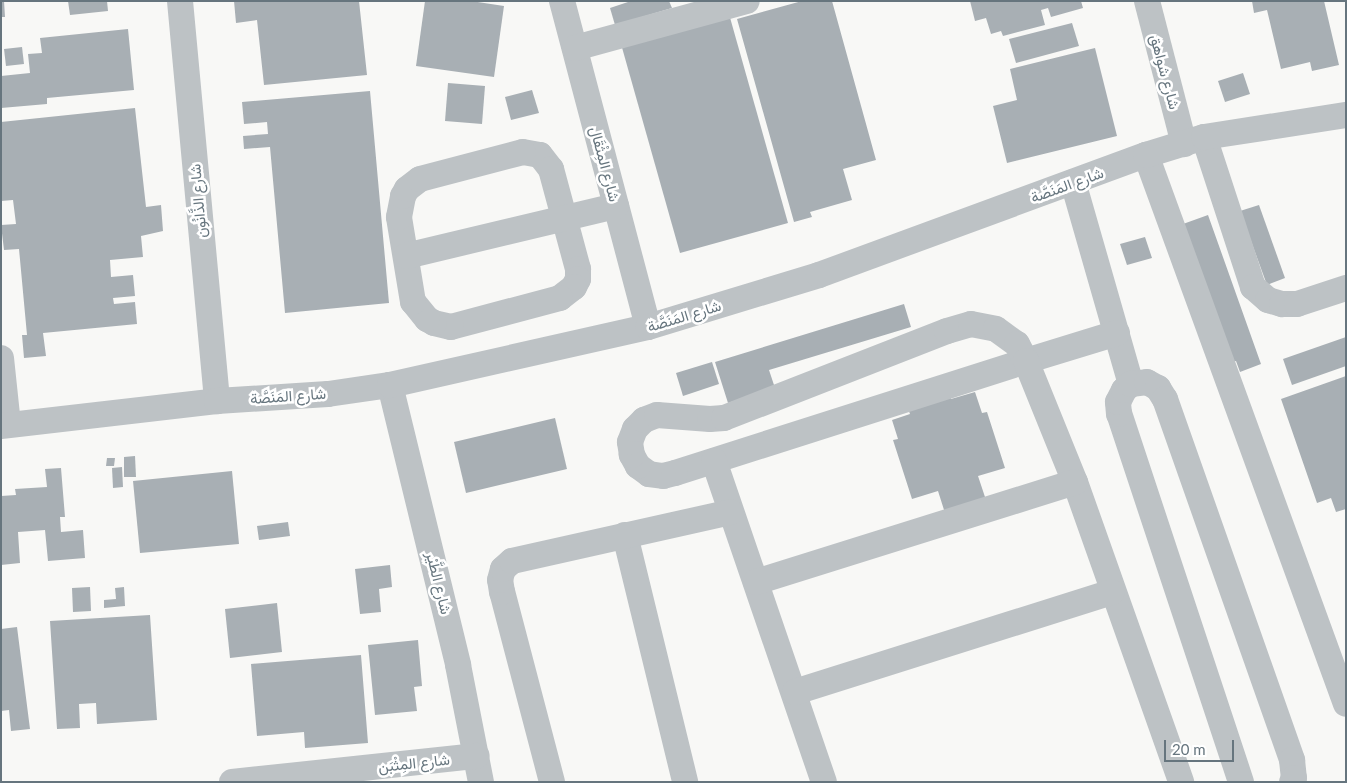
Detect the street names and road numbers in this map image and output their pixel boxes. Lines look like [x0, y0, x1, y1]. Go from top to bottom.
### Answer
street label: شارع شواهق [1146, 33, 1184, 111]
street label: شارع المِثْقَال [586, 124, 624, 204]
street label: شارع الذَّانُون [186, 163, 210, 239]
street label: شارع المَنَصَّة [1028, 164, 1106, 206]
street label: شارع المَنَصَّة [645, 296, 723, 336]
street label: شارع المَنَصَّة [249, 384, 327, 408]
street label: شارع الطَّيْر [423, 550, 455, 616]
street label: شارع المِثْبَن [377, 750, 451, 776]

